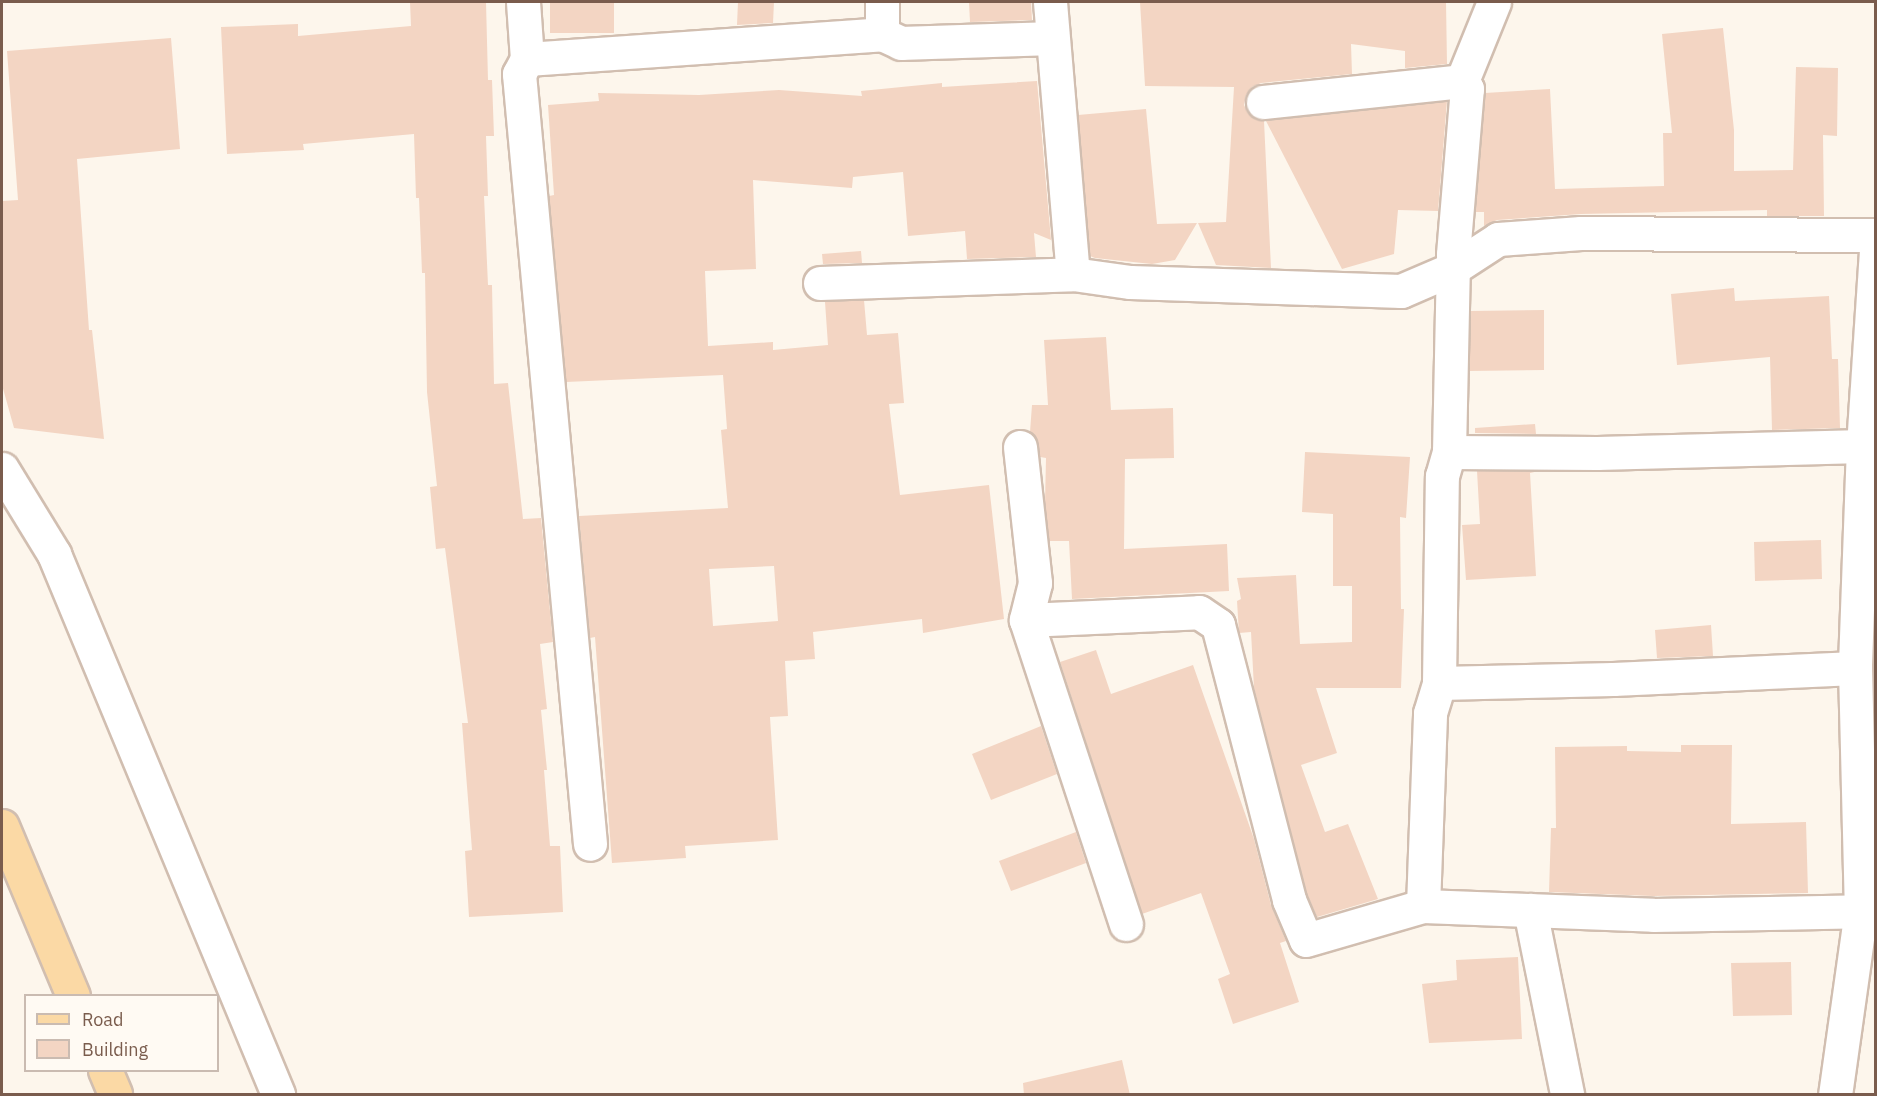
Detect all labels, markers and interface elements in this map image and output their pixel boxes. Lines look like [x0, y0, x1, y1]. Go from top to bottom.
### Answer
legend [24, 994, 219, 1072]
text: Road [82, 1008, 123, 1031]
text: Building [82, 1038, 148, 1061]

